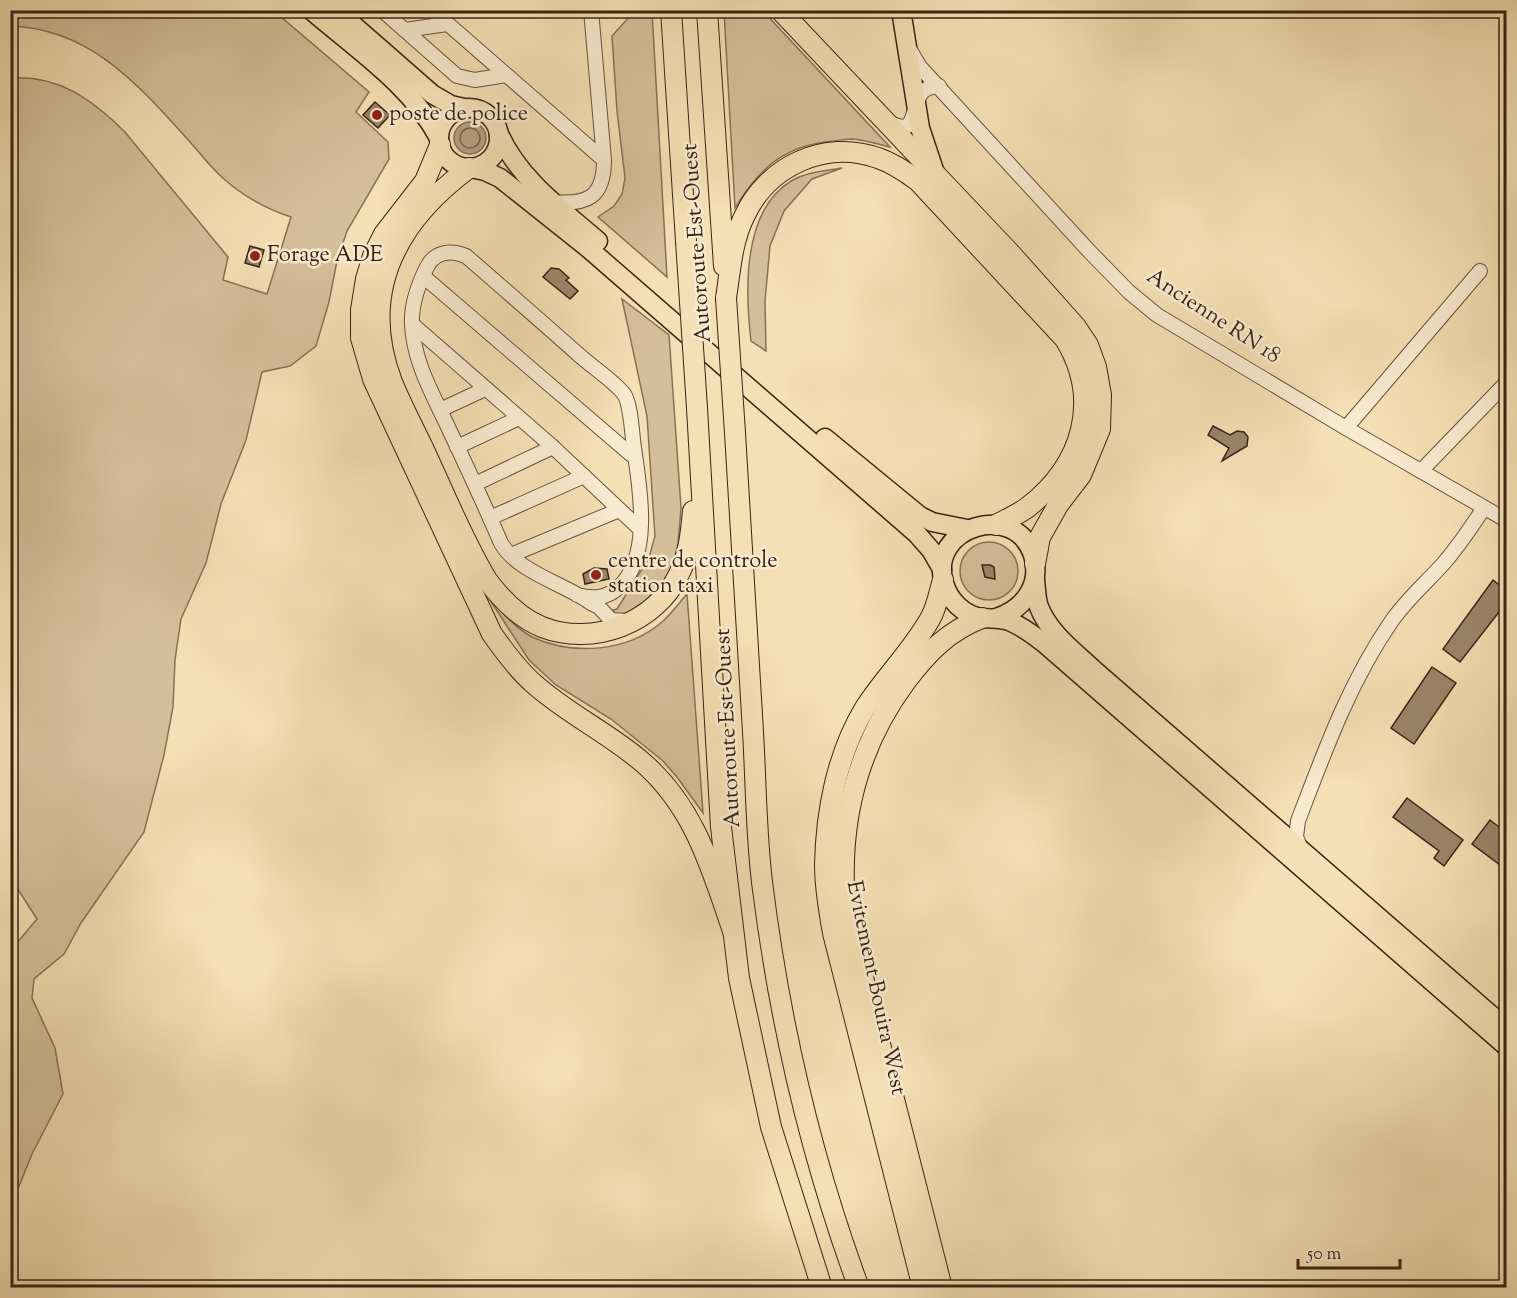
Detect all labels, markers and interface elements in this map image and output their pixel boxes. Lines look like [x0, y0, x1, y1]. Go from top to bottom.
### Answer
place label: poste de police [389, 99, 528, 131]
marker: poste de police [370, 108, 384, 122]
street label: Autoroute Est-Ouest [675, 142, 721, 344]
place label: Forage ADE [267, 240, 383, 272]
marker: Forage ADE [248, 249, 262, 263]
street label: Ancienne RN 18 [1140, 262, 1286, 372]
place label: centre de controle station taxi [608, 546, 777, 603]
marker: centre de controle station taxi [589, 568, 603, 582]
street label: Autoroute Est-Ouest [708, 627, 750, 828]
street label: Evitement Bouira West [837, 878, 913, 1099]
scale bar [1298, 1232, 1400, 1270]
text: 50 m [1306, 1242, 1342, 1268]

